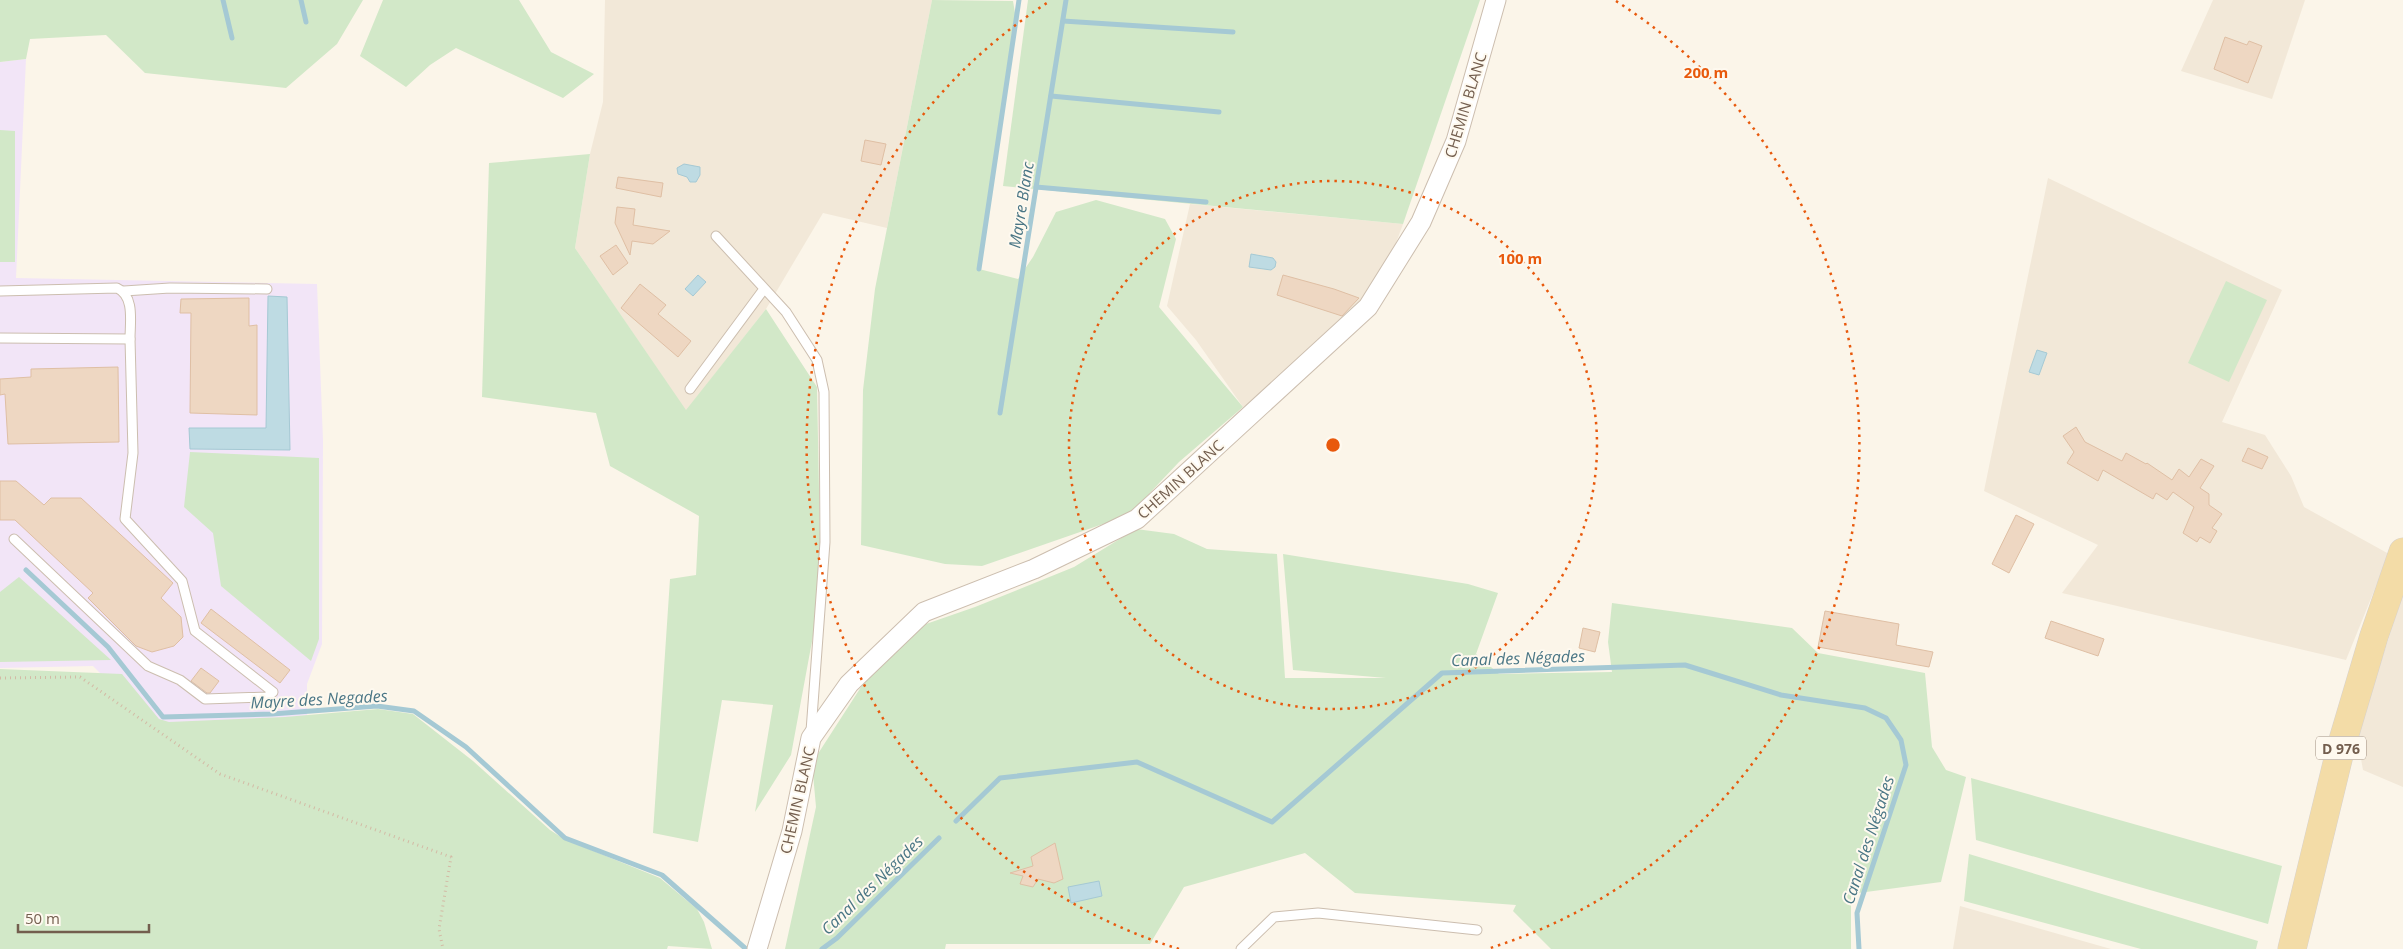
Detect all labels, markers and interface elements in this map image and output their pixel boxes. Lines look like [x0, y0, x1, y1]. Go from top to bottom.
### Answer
street label: CHEMIN BLANC [1439, 50, 1491, 160]
text: 200 m [1684, 62, 1728, 82]
water label: Mayre Blanc [1003, 159, 1039, 250]
text: 100 m [1498, 248, 1542, 268]
street label: CHEMIN BLANC [1133, 435, 1227, 523]
centre of rings [1324, 436, 1342, 454]
water label: Canal des Négades [1451, 645, 1585, 671]
water label: Mayre des Negades [250, 684, 388, 714]
road number: D 976 [2316, 736, 2366, 760]
street label: CHEMIN BLANC [775, 744, 819, 856]
water label: Canal des Négades [1837, 773, 1899, 907]
water label: Canal des Négades [816, 831, 928, 939]
scale bar [18, 902, 149, 934]
text: 50 m [25, 908, 60, 928]

